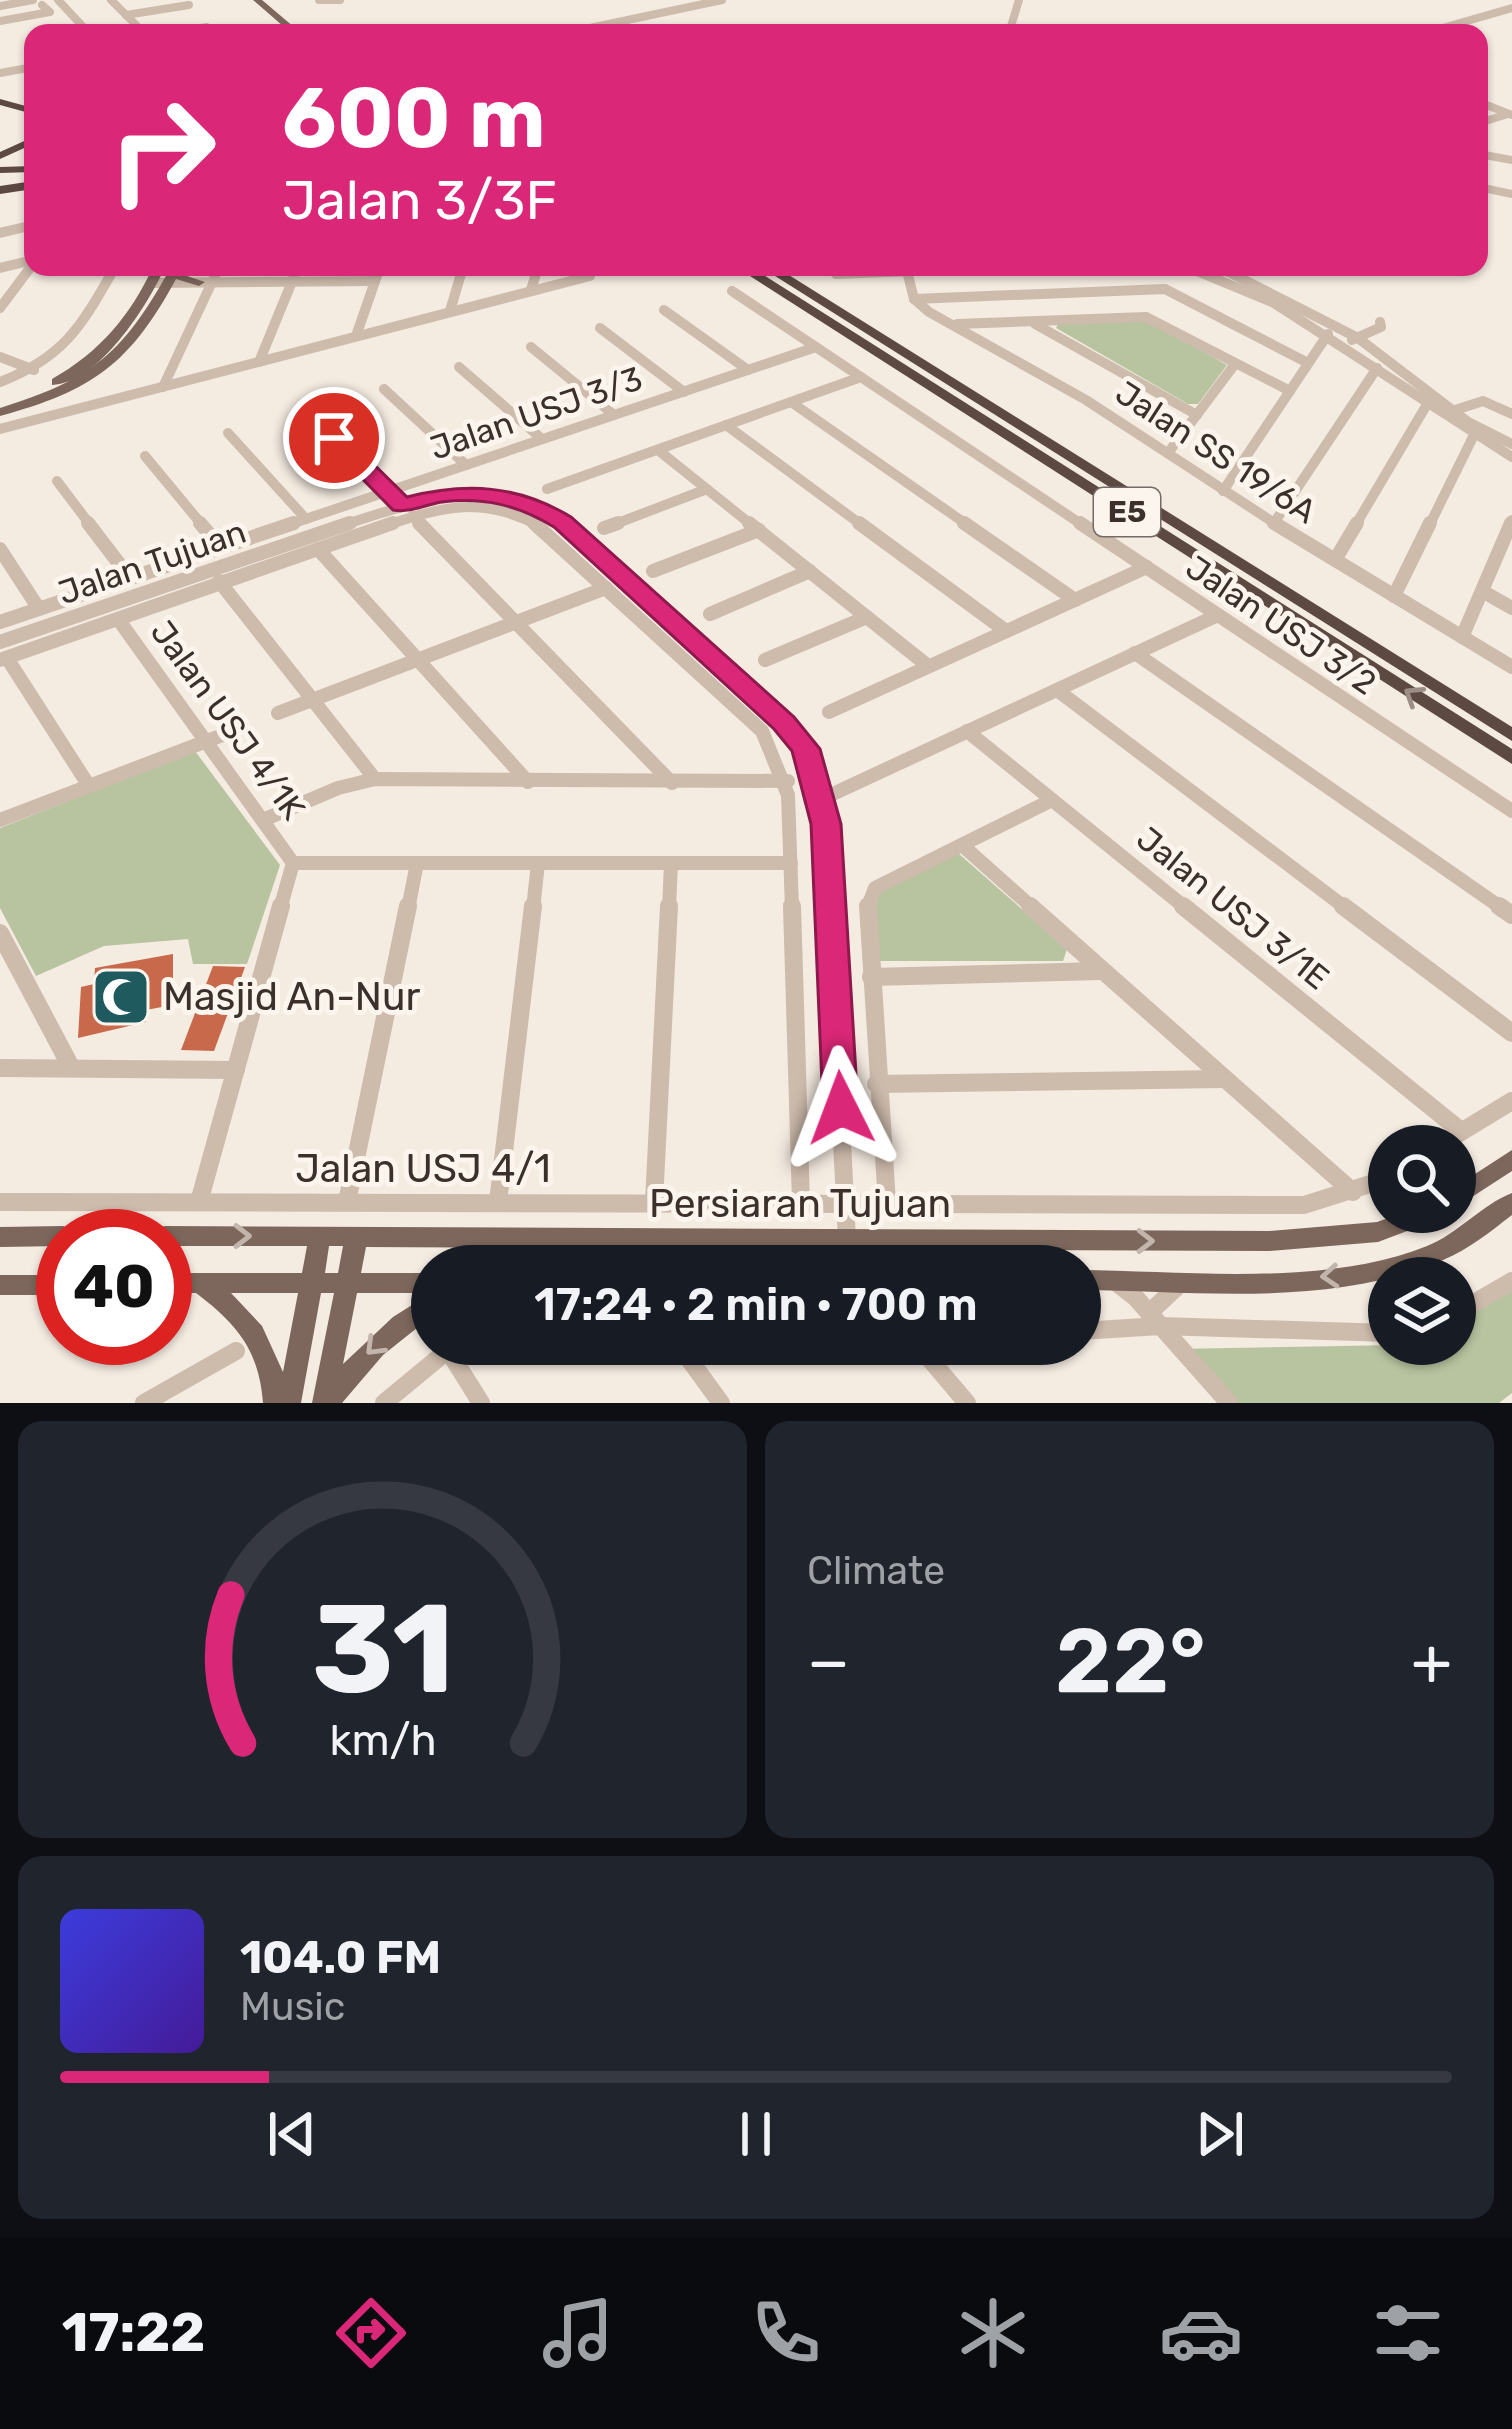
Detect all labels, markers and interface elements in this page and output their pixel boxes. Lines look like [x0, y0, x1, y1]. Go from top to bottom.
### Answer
text: 600 m [282, 68, 546, 168]
icon: right [84, 72, 240, 228]
text: Jalan 3/3F [282, 169, 557, 233]
street label: Jalan USJ 3/3 [425, 359, 647, 467]
street label: Jalan SS 19/6A [1109, 373, 1323, 531]
pin [283, 387, 385, 489]
icon: arrive [301, 405, 367, 471]
road number: E5 [1094, 488, 1160, 536]
street label: Jalan Tujuan [53, 512, 251, 612]
street label: Jalan USJ 3/2 [1179, 547, 1383, 703]
street label: Jalan USJ 4/1K [143, 613, 313, 827]
one-way arrow [1405, 687, 1427, 709]
street label: Jalan USJ 3/1E [1129, 819, 1337, 997]
mosque icon: Masjid An-Nur [90, 966, 152, 1028]
place label: Masjid An-Nur [163, 974, 420, 1020]
position arrow [778, 1045, 904, 1171]
map controls [1368, 1125, 1476, 1365]
button: search [1368, 1125, 1476, 1233]
street label: Jalan USJ 4/1 [295, 1146, 551, 1192]
street label: Persiaran Tujuan [649, 1181, 951, 1227]
speed limit sign: 40 [36, 1209, 192, 1365]
one-way arrow [234, 1223, 252, 1249]
one-way arrow [1137, 1228, 1155, 1254]
button: layers [1368, 1257, 1476, 1365]
one-way arrow [1320, 1263, 1339, 1289]
text: 17:24 · 2 min · 700 m [534, 1278, 978, 1331]
one-way arrow [366, 1332, 388, 1354]
text: Climate [807, 1548, 945, 1594]
text: 31 [311, 1575, 454, 1723]
text: 22° [1055, 1608, 1206, 1715]
text: − [807, 1622, 850, 1701]
text: + [1411, 1622, 1452, 1701]
text: km/h [329, 1714, 436, 1765]
text: 104.0 FM [240, 1931, 441, 1984]
text: Music [240, 1984, 345, 2030]
icon: previous [259, 2101, 325, 2167]
icon: pause [723, 2101, 789, 2167]
icon: next [1187, 2101, 1253, 2167]
icon: directions [329, 2291, 413, 2375]
icon: music [536, 2291, 620, 2375]
icon: phone [744, 2291, 828, 2375]
icon: climate [951, 2291, 1035, 2375]
icon: car [1159, 2291, 1243, 2375]
icon: filters [1366, 2291, 1450, 2375]
text: 17:22 [62, 2301, 205, 2365]

